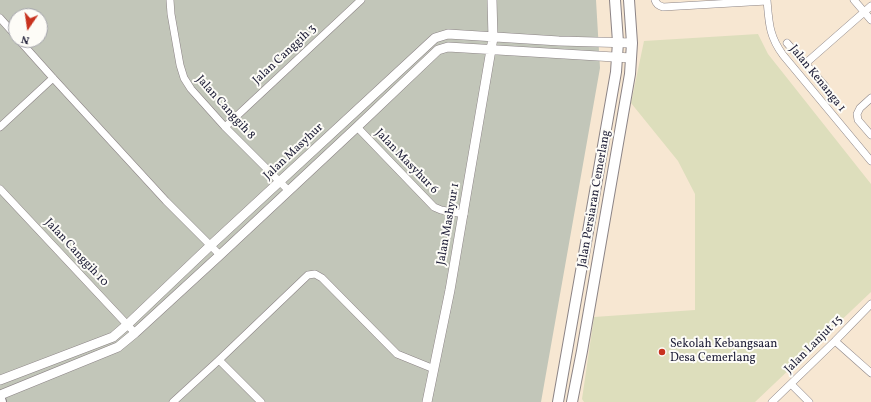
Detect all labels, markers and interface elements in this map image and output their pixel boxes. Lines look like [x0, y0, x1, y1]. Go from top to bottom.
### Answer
north arrow [8, 8, 48, 48]
street label: Jalan Canggih 3 [250, 22, 320, 88]
text: N [20, 31, 31, 47]
street label: Jalan Kenanga 1 [786, 43, 848, 115]
street label: Jalan Canggih 8 [192, 73, 258, 143]
street label: Jalan Masyhur [261, 121, 327, 183]
street label: Jalan Masyhur 6 [371, 126, 441, 198]
street label: Jalan Persiaran Cemerlang [576, 129, 614, 269]
street label: Jalan Mashyur 1 [435, 182, 463, 266]
street label: Jalan Canggih 10 [41, 216, 111, 290]
street label: Jalan Lanjut 15 [782, 313, 846, 377]
place label: Sekolah Kebangsaan Desa Cemerlang [670, 338, 777, 366]
marker: Sekolah Kebangsaan Desa Cemerlang [657, 347, 667, 357]

